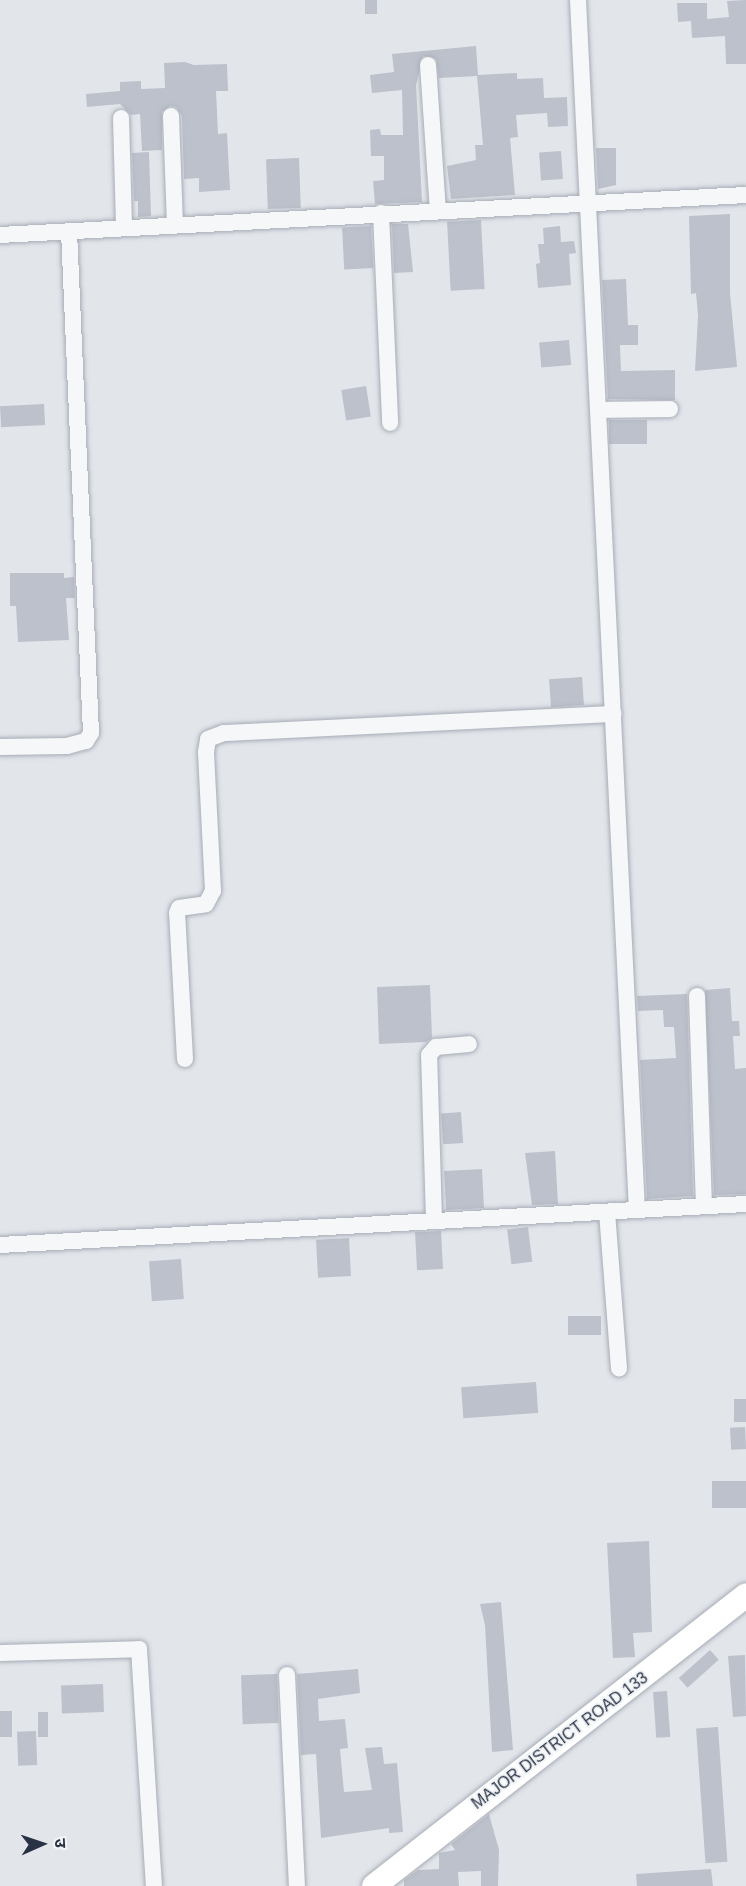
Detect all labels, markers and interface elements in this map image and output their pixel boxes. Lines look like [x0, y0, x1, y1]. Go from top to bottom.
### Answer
street label: MAJOR DISTRICT ROAD 133 [468, 1668, 652, 1814]
north arrow [12, 1814, 72, 1874]
text: उ [52, 1838, 69, 1848]

